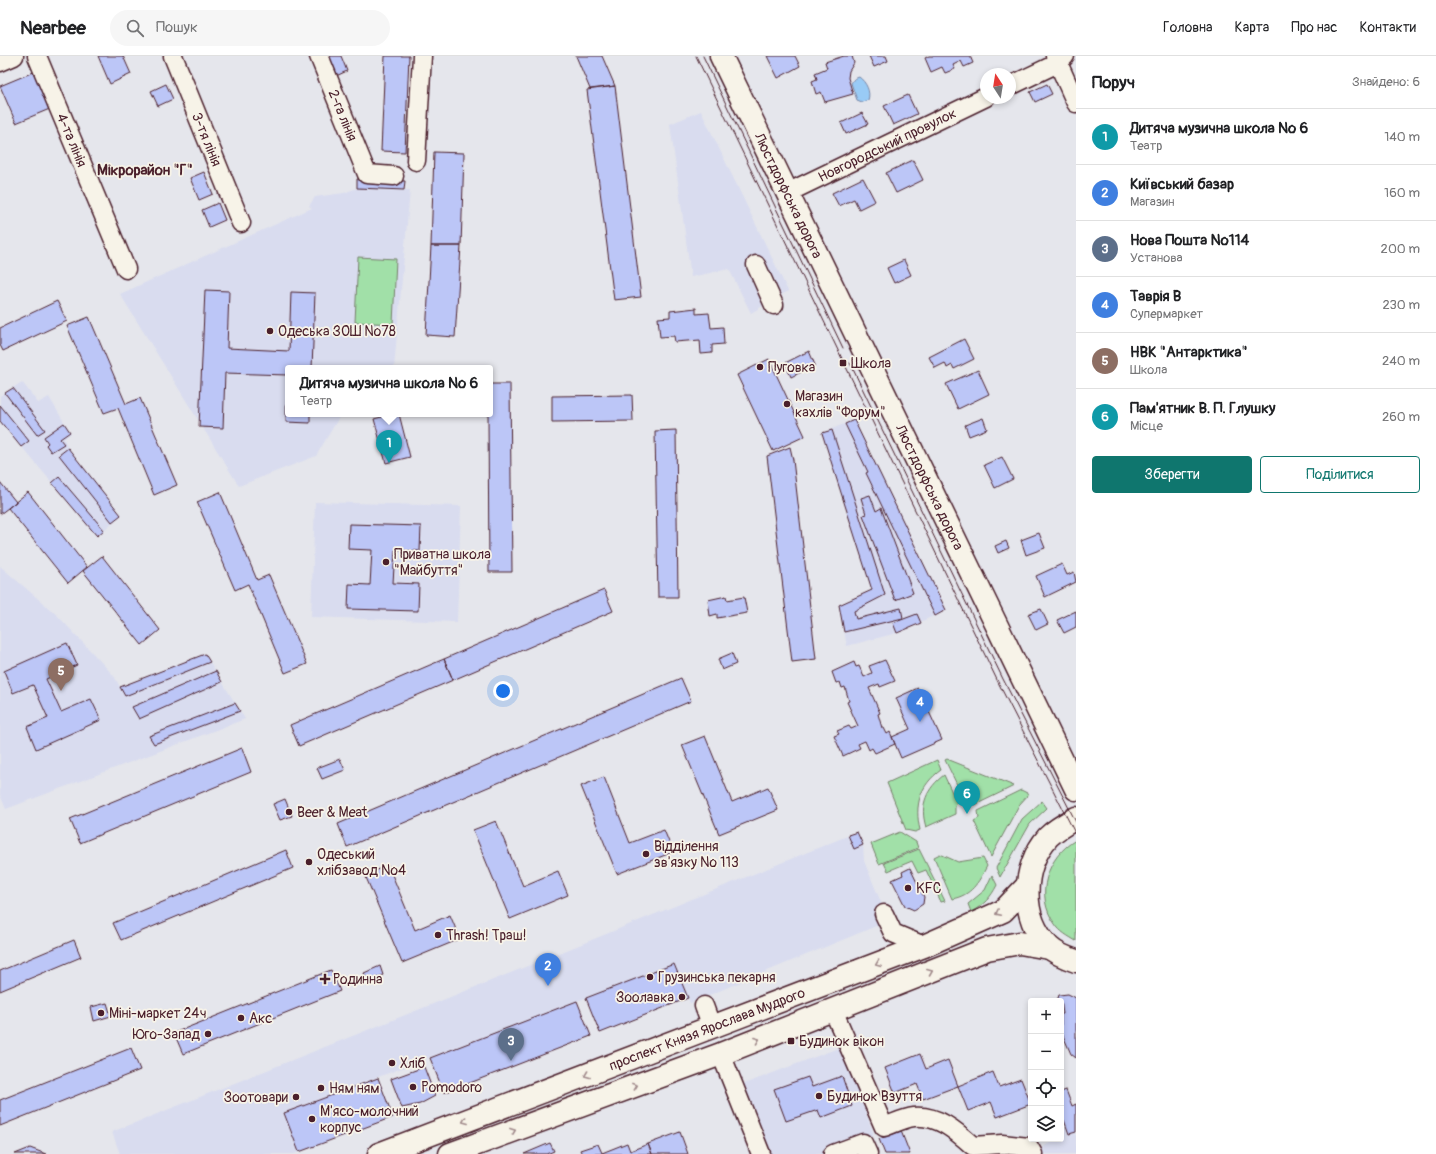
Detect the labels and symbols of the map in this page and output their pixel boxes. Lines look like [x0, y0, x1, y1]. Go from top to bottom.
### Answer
north arrow [980, 68, 1016, 104]
street label: 2-га лінія [325, 87, 361, 144]
street label: Новгородський провулок [815, 105, 959, 186]
street label: 3-тя лінія [188, 110, 225, 169]
street label: 4-та лінія [53, 111, 90, 170]
street label: Люстдорфська дорога [750, 129, 826, 261]
district label: Мікрорайон "Г" [97, 161, 193, 180]
place label: Одеська ЗОШ №78 [278, 323, 396, 340]
marker: Одеська ЗОШ №78 [265, 326, 275, 336]
place label: Школа [851, 355, 891, 372]
marker: Школа [838, 358, 848, 368]
place label: Пуговка [768, 359, 815, 376]
marker: Пуговка [755, 362, 765, 372]
place label: Магазин кахлів "Форум" [795, 388, 886, 421]
marker: Магазин кахлів "Форум" [782, 399, 792, 409]
street label: Люстдорфська дорога [891, 421, 967, 553]
pin: 1 [376, 430, 402, 463]
place label: Приватна школа "Майбуття" [394, 546, 491, 579]
marker: Приватна школа "Майбуття" [381, 557, 391, 567]
pin: 5 [48, 658, 74, 691]
your location [493, 681, 513, 701]
pin: 4 [907, 689, 933, 722]
pin: 6 [954, 781, 980, 814]
place label: Beer & Meat [297, 804, 368, 821]
marker: Beer & Meat [284, 807, 294, 817]
place label: Відділення зв'язку № 113 [654, 838, 739, 871]
place label: Одеський хлібзавод №4 [317, 846, 406, 879]
marker: Відділення зв'язку № 113 [641, 849, 651, 859]
marker: Одеський хлібзавод №4 [304, 857, 314, 867]
place label: KFC [916, 880, 942, 897]
marker: KFC [903, 883, 913, 893]
one-way arrow [995, 909, 1002, 916]
place label: Thrash! Траш! [446, 927, 527, 944]
marker: Thrash! Траш! [433, 930, 443, 940]
pin: 2 [535, 953, 561, 986]
one-way arrow [874, 959, 881, 967]
one-way arrow [926, 968, 933, 976]
place label: Грузинська пекарня [658, 969, 776, 986]
place label: Родинна [333, 971, 383, 988]
marker: Грузинська пекарня [645, 972, 655, 982]
marker: Родинна [320, 974, 330, 984]
street label: проспект Князя Ярослава Мудрого [607, 984, 808, 1074]
place label: Зоолавка [616, 989, 674, 1006]
marker: Зоолавка [677, 992, 687, 1002]
place label: Міні-маркет 24ч [109, 1005, 207, 1022]
marker: Міні-маркет 24ч [96, 1008, 106, 1018]
place label: Акс [249, 1010, 272, 1027]
marker: Акс [236, 1013, 246, 1023]
place label: Юго-Запад [133, 1026, 201, 1043]
pin: 3 [498, 1028, 524, 1061]
marker: Юго-Запад [203, 1029, 213, 1039]
place label: Будинок вікон [799, 1033, 884, 1050]
marker: Будинок вікон [786, 1036, 796, 1046]
one-way arrow [753, 1037, 760, 1045]
place label: Хліб [400, 1055, 425, 1072]
marker: Хліб [387, 1058, 397, 1068]
one-way arrow [583, 1071, 590, 1079]
place label: Pomodoro [421, 1079, 483, 1096]
place label: Ням ням [329, 1080, 380, 1097]
marker: Pomodoro [408, 1082, 418, 1092]
one-way arrow [632, 1082, 639, 1090]
marker: Ням ням [316, 1083, 326, 1093]
place label: Будинок Взуття [827, 1088, 922, 1105]
place label: Зоотовари [224, 1089, 288, 1106]
marker: Будинок Взуття [814, 1091, 824, 1101]
marker: Зоотовари [291, 1092, 301, 1102]
place label: М'ясо-молочний корпус [320, 1103, 419, 1136]
marker: М'ясо-молочний корпус [307, 1114, 317, 1124]
one-way arrow [462, 1117, 469, 1125]
one-way arrow [510, 1127, 517, 1135]

